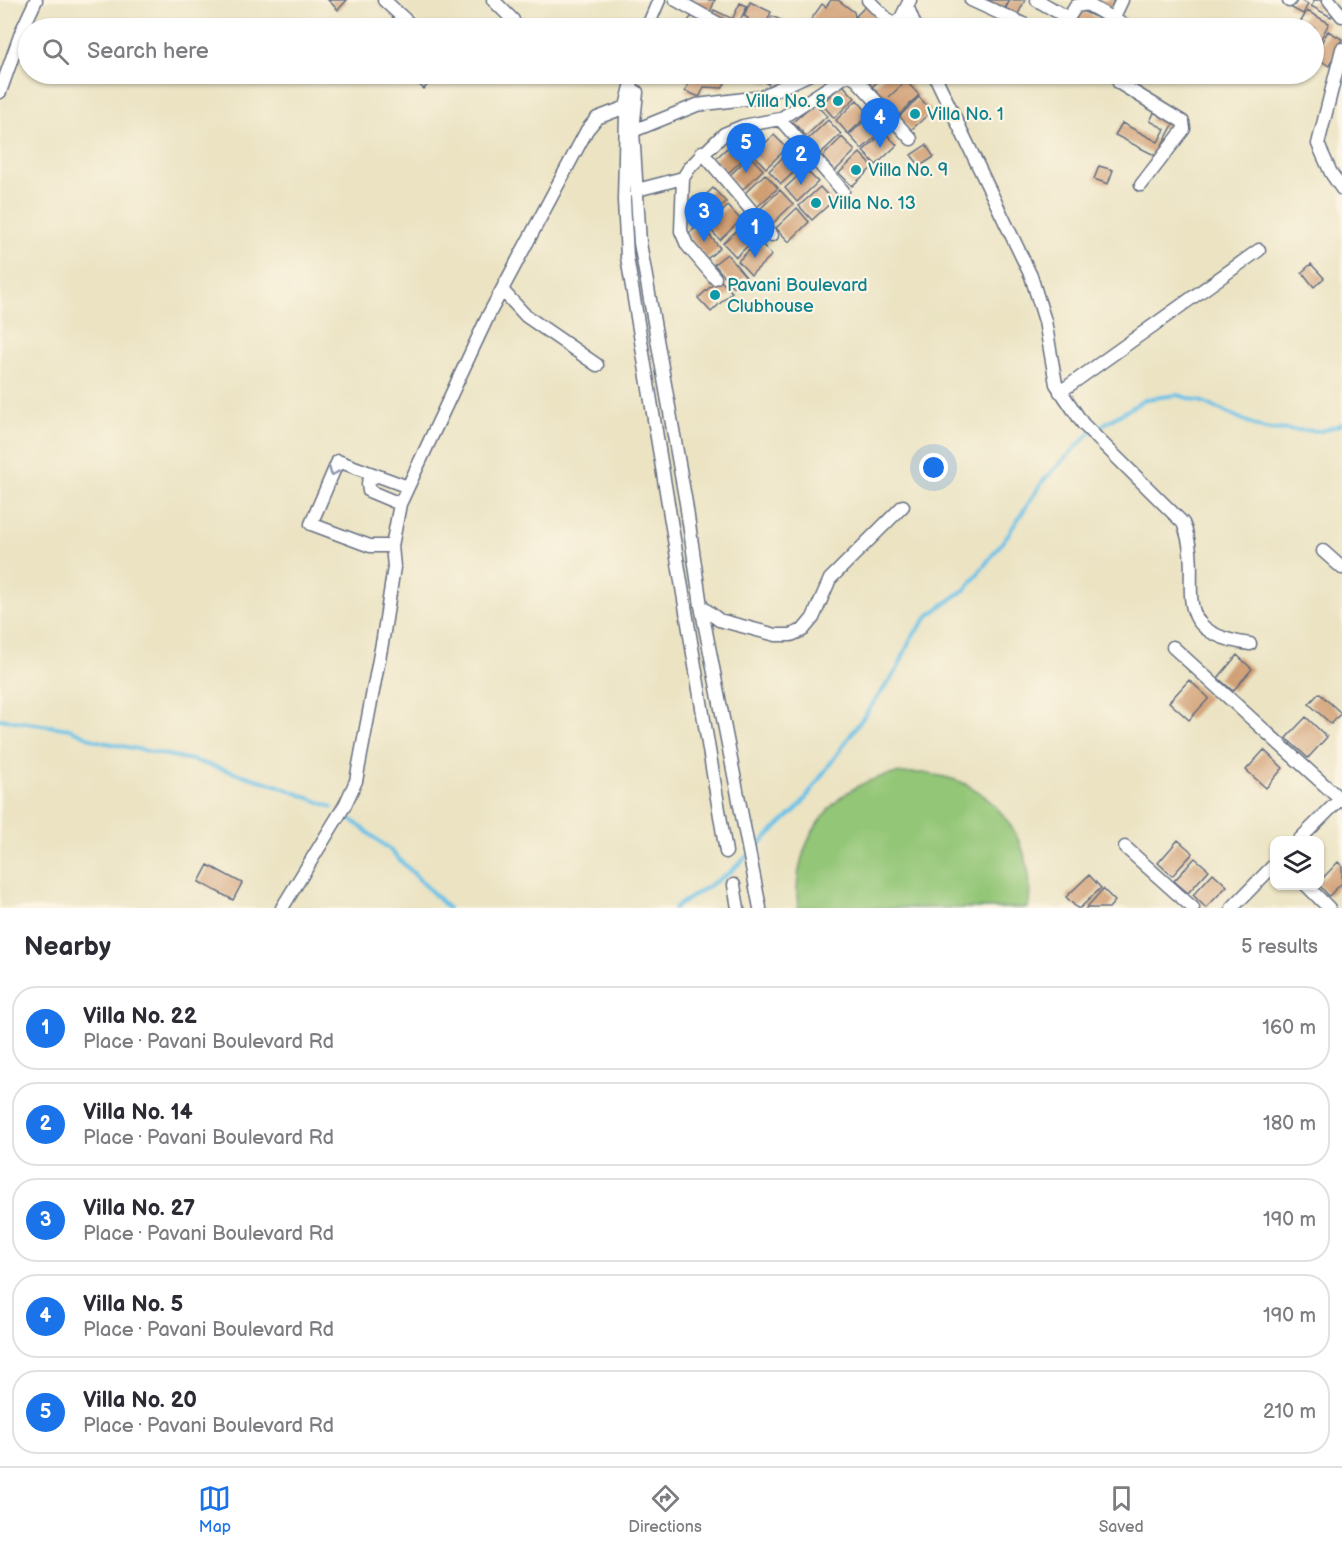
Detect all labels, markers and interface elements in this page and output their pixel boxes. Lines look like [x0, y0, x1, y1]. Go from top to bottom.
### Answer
search box [18, 18, 1324, 84]
icon: search [39, 35, 72, 68]
text: Search here [87, 38, 209, 65]
place label: Villa No. 8 [746, 91, 826, 112]
marker: Villa No. 8 [831, 94, 845, 108]
pin: 4 [860, 98, 900, 148]
place label: Villa No. 1 [927, 104, 1004, 125]
marker: Villa No. 1 [908, 107, 922, 121]
pin: 5 [726, 124, 766, 173]
pin: 2 [782, 136, 820, 185]
place label: Villa No. 9 [868, 160, 948, 181]
marker: Villa No. 9 [849, 163, 863, 177]
pin: 3 [684, 192, 724, 242]
place label: Villa No. 13 [828, 193, 916, 214]
marker: Villa No. 13 [809, 196, 823, 210]
pin: 1 [736, 208, 774, 258]
place label: Pavani Boulevard Clubhouse [727, 275, 868, 317]
marker: Pavani Boulevard Clubhouse [708, 288, 722, 302]
your location [919, 453, 948, 482]
one-way arrow [328, 466, 340, 477]
map controls [1270, 836, 1324, 890]
button: layers [1270, 836, 1324, 890]
text: Nearby [24, 932, 111, 963]
text: 5 results [1241, 935, 1318, 959]
text: Villa No. 22 [83, 1003, 197, 1030]
text: 1 [41, 1016, 50, 1040]
text: 160 m [1262, 1016, 1316, 1040]
text: Place · Pavani Boulevard Rd [83, 1030, 334, 1054]
text: Villa No. 14 [83, 1099, 193, 1126]
text: 2 [40, 1112, 51, 1136]
text: 180 m [1263, 1112, 1316, 1136]
text: Place · Pavani Boulevard Rd [83, 1126, 334, 1150]
text: Villa No. 27 [83, 1195, 195, 1222]
text: 3 [40, 1208, 51, 1232]
text: 190 m [1263, 1208, 1316, 1232]
text: Place · Pavani Boulevard Rd [83, 1222, 334, 1246]
text: Villa No. 5 [83, 1291, 183, 1318]
text: 4 [40, 1304, 51, 1328]
text: 190 m [1263, 1304, 1316, 1328]
text: Place · Pavani Boulevard Rd [83, 1318, 334, 1342]
text: Villa No. 20 [83, 1387, 197, 1414]
text: 5 [40, 1400, 51, 1424]
text: 210 m [1263, 1400, 1316, 1424]
text: Place · Pavani Boulevard Rd [83, 1414, 334, 1438]
tab: Map [198, 1482, 231, 1537]
tab: Directions [628, 1482, 702, 1537]
tab: Saved [1099, 1482, 1144, 1537]

